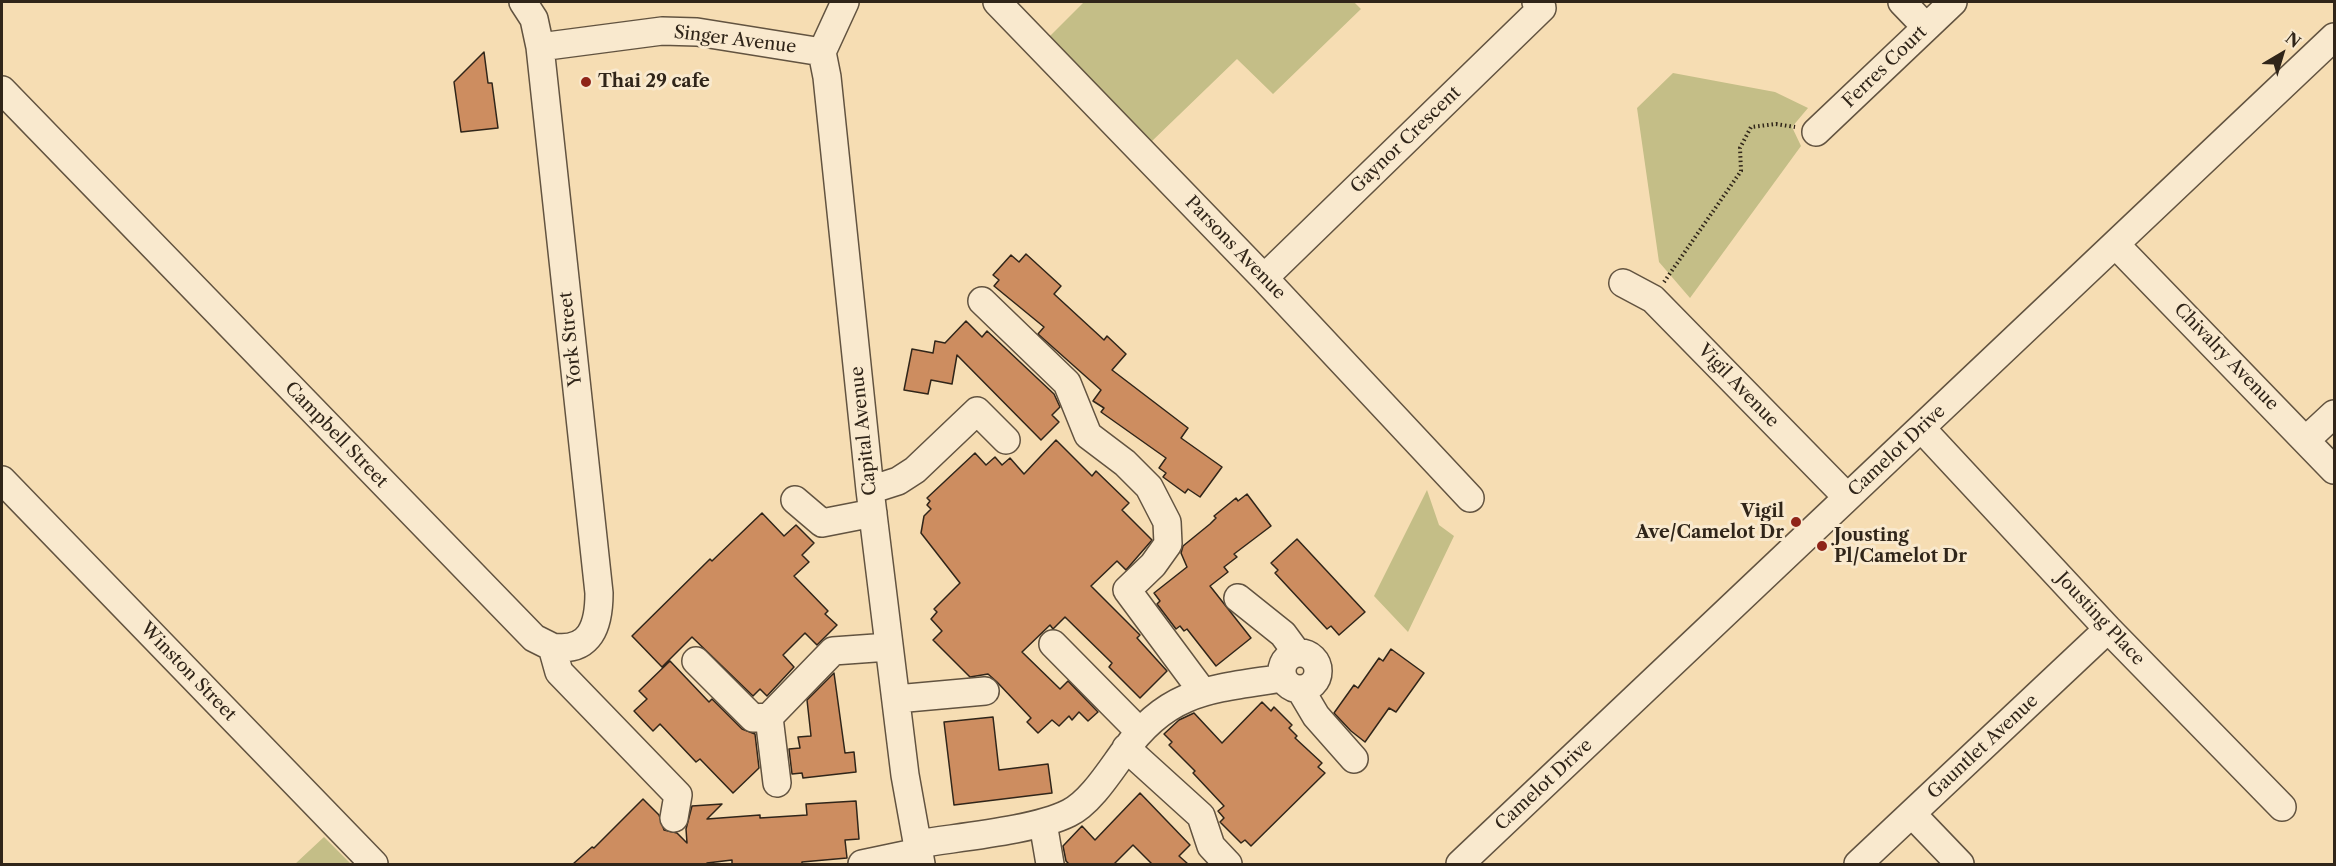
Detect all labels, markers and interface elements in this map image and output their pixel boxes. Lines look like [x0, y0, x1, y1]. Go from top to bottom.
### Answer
street label: Singer Avenue [672, 22, 798, 58]
street label: Ferres Court [1838, 22, 1932, 112]
north arrow [2252, 24, 2312, 84]
text: N [2281, 28, 2305, 52]
place label: Thai 29 cafe [598, 71, 710, 93]
marker: Thai 29 cafe [579, 75, 593, 89]
street label: Gaynor Crescent [1347, 82, 1465, 198]
street label: Parsons Avenue [1180, 192, 1290, 304]
street label: York Street [555, 290, 587, 388]
street label: Chivalry Avenue [2169, 299, 2283, 415]
street label: Vigil Avenue [1693, 340, 1783, 432]
street label: Capital Avenue [846, 365, 882, 497]
street label: Campbell Street [280, 378, 392, 492]
street label: Camelot Drive [1844, 401, 1950, 501]
place label: Vigil Ave/Camelot Dr [1636, 501, 1784, 544]
marker: Vigil Ave/Camelot Dr [1789, 515, 1803, 529]
place label: Jousting Pl/Camelot Dr [1834, 525, 1967, 568]
marker: Jousting Pl/Camelot Dr [1815, 539, 1829, 553]
street label: Jousting Place [2051, 568, 2149, 670]
street label: Winston Street [136, 618, 240, 726]
street label: Gauntlet Avenue [1923, 690, 2043, 804]
street label: Camelot Drive [1491, 735, 1597, 835]

